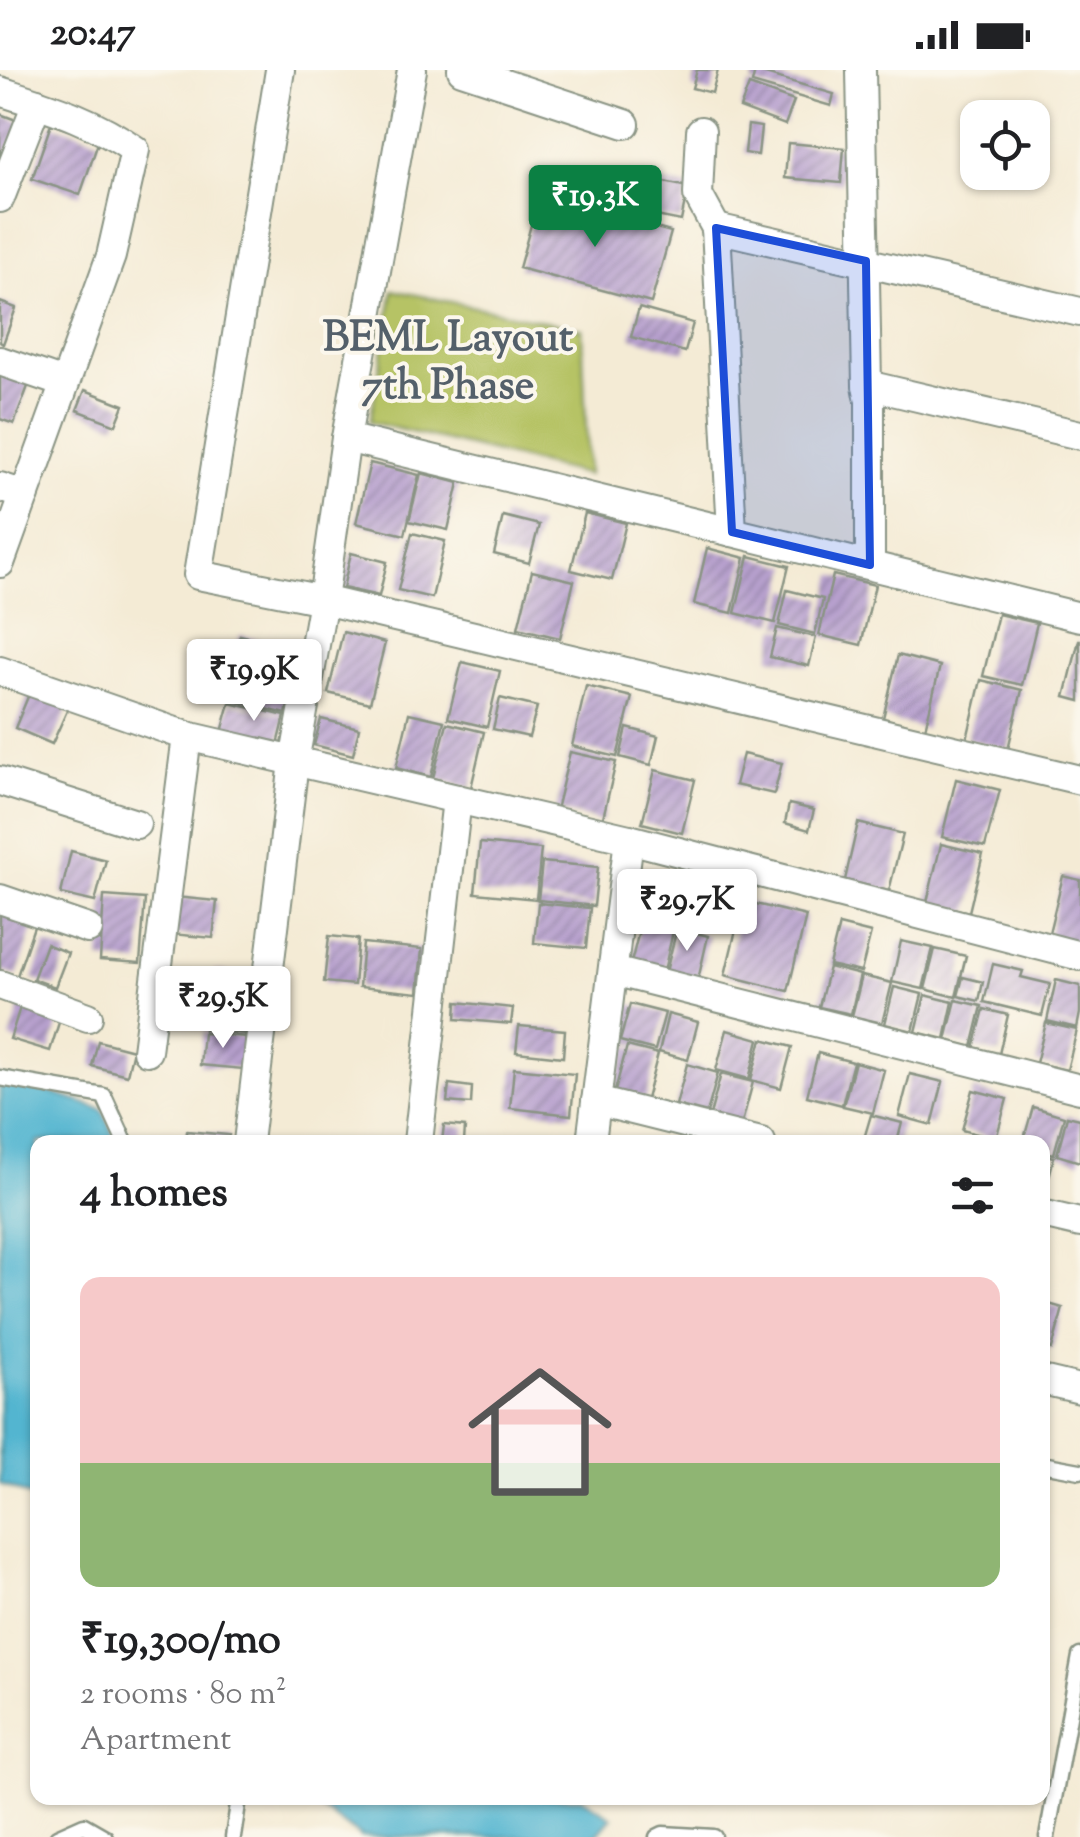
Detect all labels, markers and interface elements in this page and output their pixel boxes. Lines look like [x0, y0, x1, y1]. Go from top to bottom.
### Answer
text: 20:47 [50, 8, 136, 62]
map controls [960, 100, 1050, 190]
button: locate [960, 100, 1050, 190]
pin: ₹19.3K [514, 165, 676, 250]
text: ₹19.3K [551, 174, 639, 220]
district label: BEML Layout 7th Phase [323, 310, 574, 418]
pin: ₹19.9K [173, 639, 335, 724]
text: ₹19.9K [209, 648, 299, 694]
pin: ₹29.7K [606, 869, 768, 954]
text: ₹29.7K [639, 878, 735, 924]
pin: ₹29.5K [142, 966, 304, 1051]
text: ₹29.5K [177, 975, 269, 1021]
text: 4 homes [80, 1165, 228, 1225]
icon: filters [945, 1168, 1000, 1223]
icon: home [450, 1342, 630, 1522]
text: ₹19,300/mo [80, 1612, 281, 1672]
text: 2 rooms · 80 m² [80, 1672, 287, 1718]
text: Apartment [80, 1718, 231, 1764]

